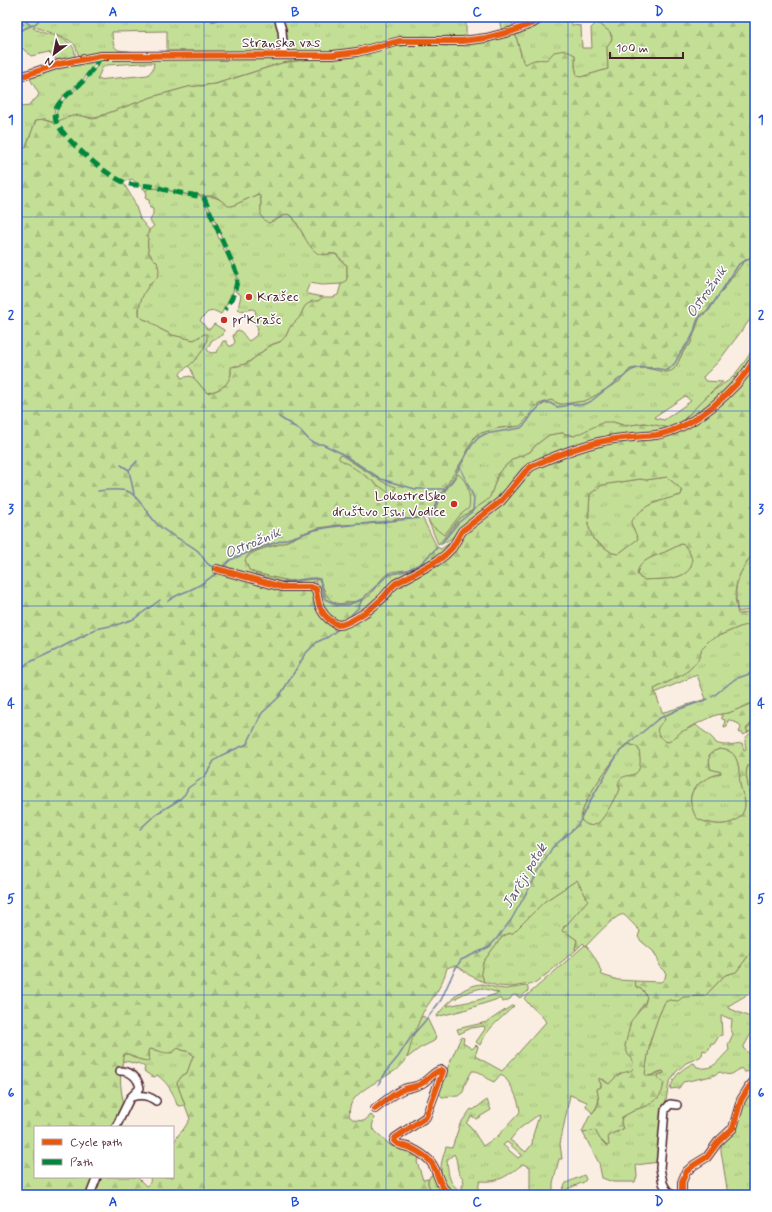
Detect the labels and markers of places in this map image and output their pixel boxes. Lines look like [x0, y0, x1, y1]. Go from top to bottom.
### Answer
place label: Krašec [257, 288, 299, 306]
marker: Krašec [244, 292, 254, 302]
place label: pr'Krašc [232, 311, 282, 329]
marker: pr'Krašc [219, 315, 229, 325]
place label: Lokostrelsko društvo Ishi Vodice [332, 487, 446, 521]
marker: Lokostrelsko društvo Ishi Vodice [449, 499, 459, 509]

